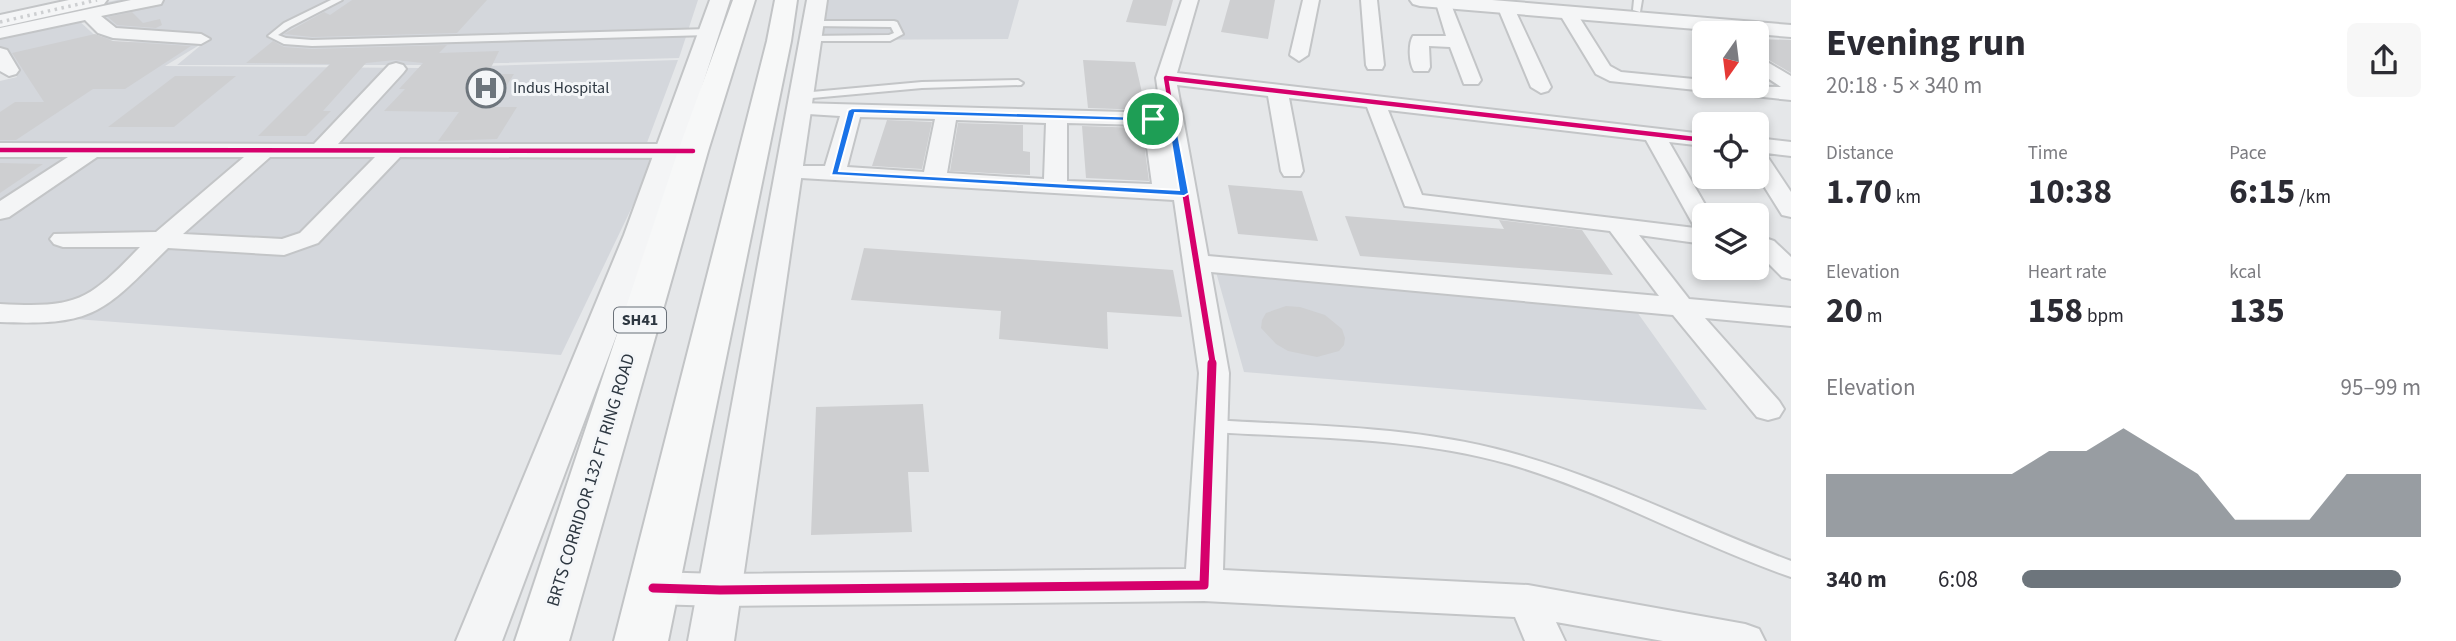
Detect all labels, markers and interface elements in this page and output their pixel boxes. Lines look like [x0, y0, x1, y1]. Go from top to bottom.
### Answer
text: Evening run [1826, 16, 2026, 70]
north arrow [1692, 21, 1769, 98]
map controls [1692, 21, 1769, 280]
button: share [2347, 23, 2421, 97]
hospital icon: Indus Hospital [465, 67, 507, 109]
text: 20:18 · 5 × 340 m [1826, 69, 1982, 102]
place label: Indus Hospital [513, 77, 609, 99]
pin [1123, 89, 1183, 149]
icon: arrive [1134, 100, 1172, 138]
button: locate [1692, 112, 1769, 189]
text: Distance [1826, 140, 1894, 167]
text: Time [2028, 140, 2068, 167]
text: Pace [2229, 140, 2267, 167]
text: 1.70 [1826, 167, 1892, 217]
text: 10:38 [2028, 167, 2112, 217]
text: 6:15 [2229, 167, 2295, 217]
text: km [1892, 184, 1921, 211]
text: /km [2295, 184, 2331, 211]
button: layers [1692, 203, 1769, 280]
text: Elevation [1826, 259, 1900, 286]
text: Heart rate [2028, 259, 2107, 286]
text: kcal [2229, 259, 2261, 286]
text: 20 [1826, 286, 1863, 336]
text: 158 [2028, 286, 2083, 336]
text: 135 [2229, 286, 2285, 336]
text: m [1863, 303, 1883, 330]
text: bpm [2083, 303, 2124, 330]
road number: SH41 [614, 308, 666, 332]
street label: BRTS CORRIDOR 132 FT RING ROAD [541, 350, 641, 610]
text: Elevation [1826, 371, 1916, 404]
text: 95–99 m [2341, 371, 2421, 404]
text: 340 m [1826, 563, 1887, 596]
text: 6:08 [1938, 563, 1978, 596]

